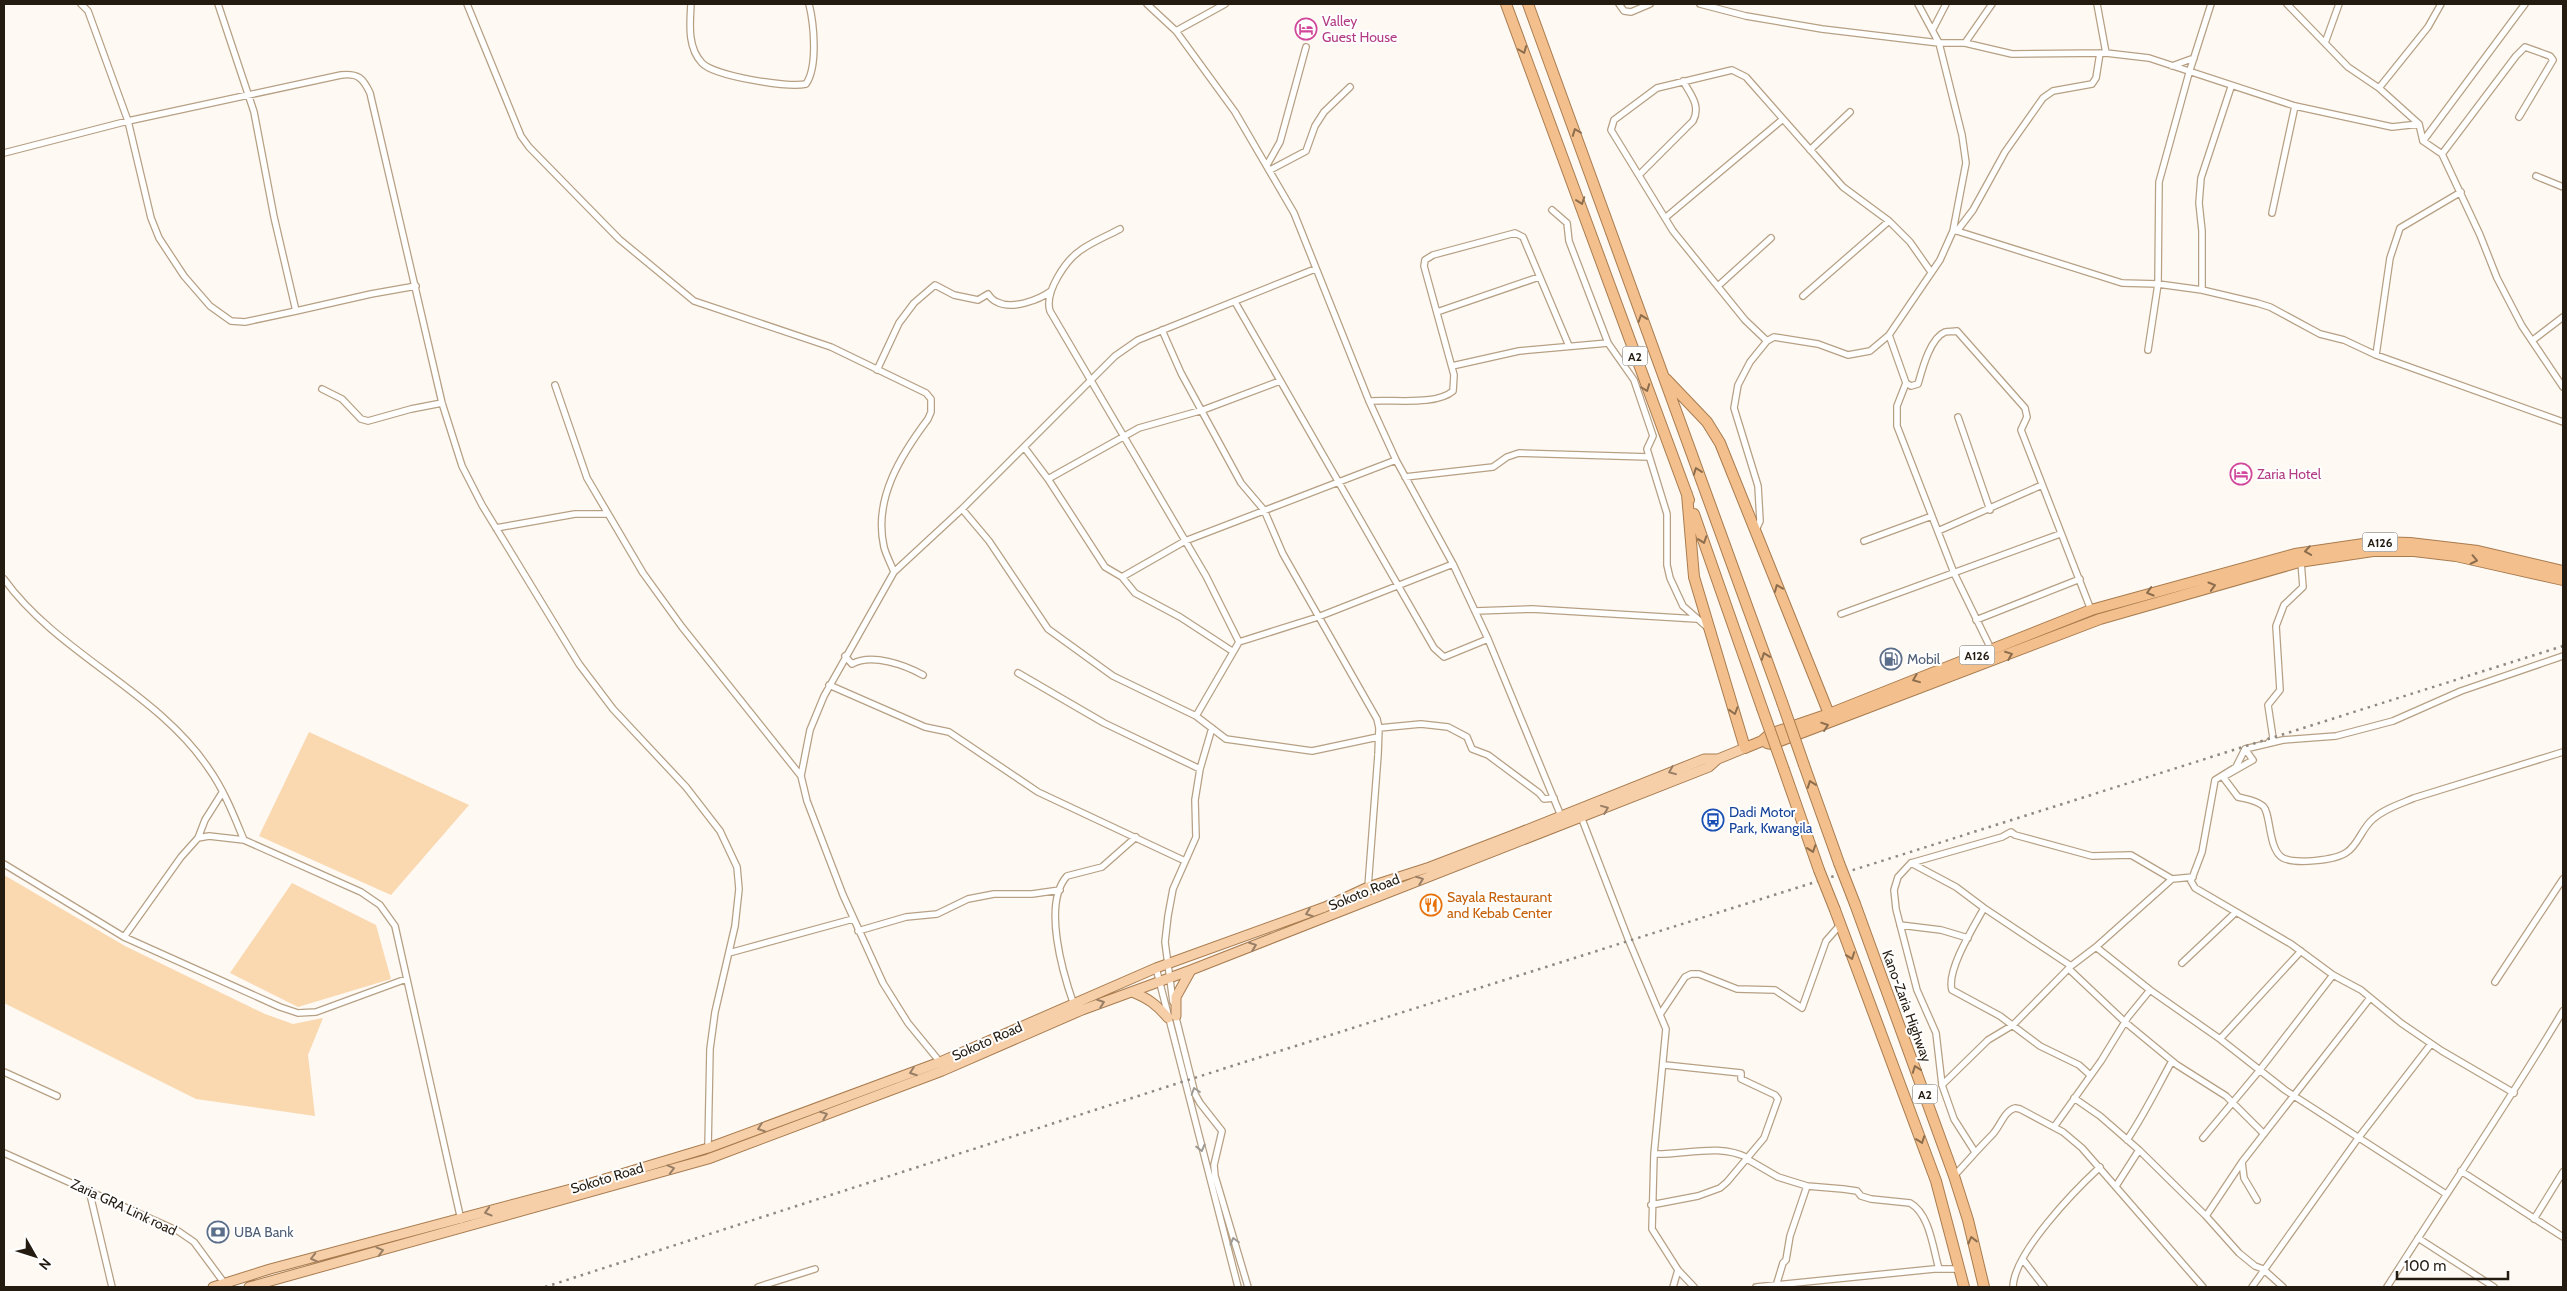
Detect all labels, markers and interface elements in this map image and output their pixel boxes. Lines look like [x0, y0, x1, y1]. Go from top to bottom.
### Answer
place label: Valley Guest House [1322, 12, 1397, 46]
hotel icon: Valley Guest House [1294, 17, 1318, 41]
one-way arrow [1517, 45, 1527, 53]
one-way arrow [1572, 128, 1582, 137]
one-way arrow [1575, 197, 1585, 205]
one-way arrow [1638, 314, 1648, 323]
road number: A2 [1622, 346, 1648, 366]
one-way arrow [1641, 383, 1651, 391]
hotel icon: Zaria Hotel [2229, 462, 2253, 486]
place label: Zaria Hotel [2257, 465, 2322, 483]
one-way arrow [1693, 467, 1703, 476]
road number: A126 [2362, 532, 2398, 552]
one-way arrow [1697, 535, 1707, 544]
one-way arrow [2304, 546, 2312, 556]
one-way arrow [2470, 554, 2479, 565]
one-way arrow [2207, 582, 2215, 592]
one-way arrow [1773, 584, 1783, 592]
one-way arrow [2147, 587, 2155, 597]
road number: A126 [1960, 646, 1994, 664]
fuel station icon: Mobil [1879, 647, 1903, 671]
place label: Mobil [1907, 650, 1941, 668]
one-way arrow [2004, 650, 2013, 661]
one-way arrow [1761, 653, 1771, 661]
one-way arrow [1912, 673, 1921, 683]
one-way arrow [1729, 706, 1739, 714]
one-way arrow [1820, 721, 1829, 731]
one-way arrow [1668, 765, 1677, 776]
one-way arrow [1807, 780, 1817, 789]
place label: Dadi Motor Park, Kwangila [1729, 803, 1813, 837]
one-way arrow [1600, 805, 1608, 815]
bus stop icon: Dadi Motor Park, Kwangila [1701, 808, 1725, 832]
one-way arrow [1806, 845, 1816, 853]
street label: Sokoto Road [1326, 870, 1402, 914]
one-way arrow [1415, 876, 1424, 886]
place label: Sayala Restaurant and Kebab Center [1447, 888, 1553, 922]
restaurant icon: Sayala Restaurant and Kebab Center [1419, 893, 1443, 917]
one-way arrow [1305, 907, 1314, 917]
one-way arrow [1248, 941, 1257, 952]
street label: Kano-Zaria Highway [1878, 947, 1936, 1065]
one-way arrow [1845, 951, 1855, 959]
one-way arrow [1096, 999, 1105, 1009]
street label: Sokoto Road [949, 1017, 1025, 1065]
one-way arrow [1912, 1065, 1922, 1074]
one-way arrow [909, 1066, 918, 1076]
road number: A2 [1912, 1084, 1938, 1104]
one-way arrow [1191, 1087, 1201, 1095]
one-way arrow [820, 1111, 828, 1121]
one-way arrow [757, 1122, 765, 1132]
one-way arrow [1915, 1136, 1925, 1144]
one-way arrow [1195, 1144, 1205, 1152]
street label: Sokoto Road [568, 1158, 646, 1198]
one-way arrow [667, 1165, 675, 1175]
street label: Zaria GRA Link road [68, 1175, 180, 1239]
one-way arrow [485, 1207, 493, 1217]
bank icon: UBA Bank [206, 1220, 230, 1244]
place label: UBA Bank [234, 1223, 294, 1241]
north arrow [10, 1231, 60, 1281]
one-way arrow [1229, 1236, 1240, 1245]
one-way arrow [1968, 1236, 1978, 1244]
one-way arrow [376, 1247, 384, 1257]
scale bar [2397, 1248, 2508, 1280]
one-way arrow [310, 1252, 319, 1263]
text: N [35, 1255, 55, 1274]
text: 100 m [2404, 1257, 2446, 1275]

